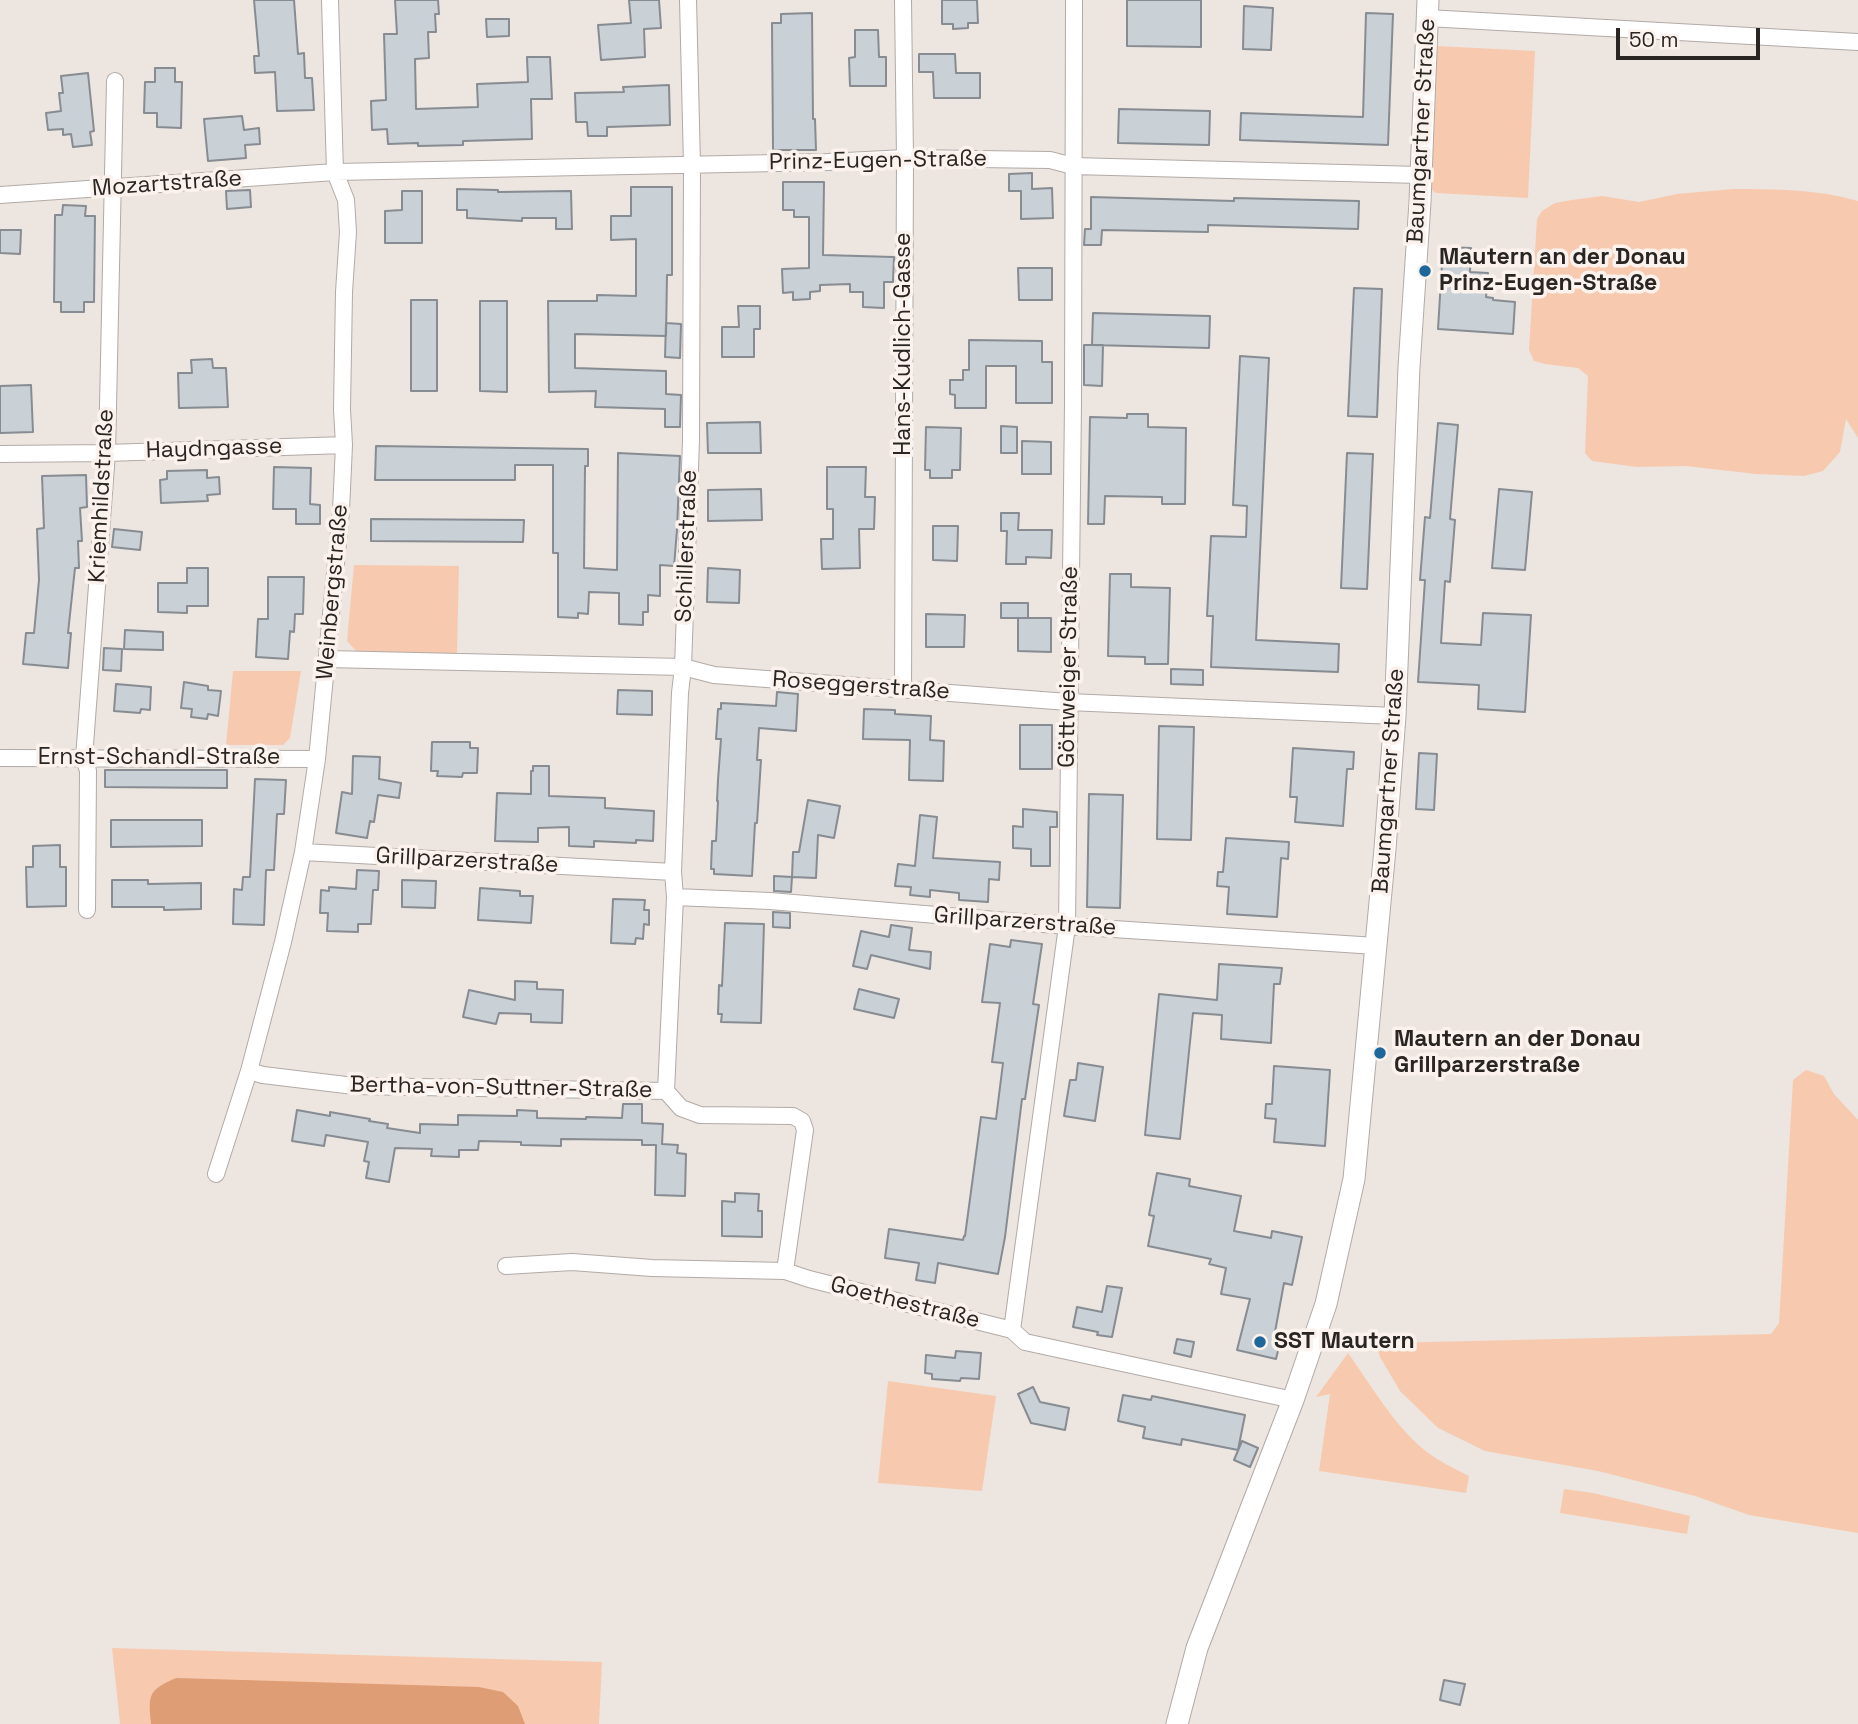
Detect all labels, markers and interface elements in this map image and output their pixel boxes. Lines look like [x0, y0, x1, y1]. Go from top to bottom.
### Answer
scale bar [1620, 14, 1764, 58]
street label: Baumgartner Straße [1402, 18, 1442, 244]
text: 50 m [1629, 26, 1679, 53]
street label: Prinz-Eugen-Straße [769, 145, 987, 177]
street label: Mozartstraße [91, 165, 243, 203]
street label: Hans-Kudlich-Gasse [890, 232, 918, 456]
place label: Mautern an der Donau Prinz-Eugen-Straße [1439, 244, 1686, 298]
marker: Mautern an der Donau Prinz-Eugen-Straße [1417, 263, 1433, 279]
street label: Kriemhildstraße [84, 408, 120, 584]
street label: Haydngasse [145, 433, 283, 465]
street label: Schillerstraße [671, 469, 703, 623]
street label: Weinbergstraße [312, 503, 354, 681]
street label: Göttweiger Straße [1053, 566, 1085, 768]
street label: Roseggerstraße [771, 666, 951, 706]
street label: Baumgartner Straße [1367, 667, 1411, 895]
street label: Ernst-Schandl-Straße [38, 744, 280, 772]
street label: Grillparzerstraße [375, 842, 559, 880]
street label: Grillparzerstraße [933, 902, 1117, 942]
place label: Mautern an der Donau Grillparzerstraße [1394, 1026, 1641, 1080]
marker: Mautern an der Donau Grillparzerstraße [1372, 1045, 1388, 1061]
street label: Bertha-von-Suttner-Straße [349, 1072, 653, 1104]
street label: Goethestraße [828, 1271, 982, 1335]
place label: SST Mautern [1274, 1328, 1415, 1356]
marker: SST Mautern [1252, 1334, 1268, 1350]

